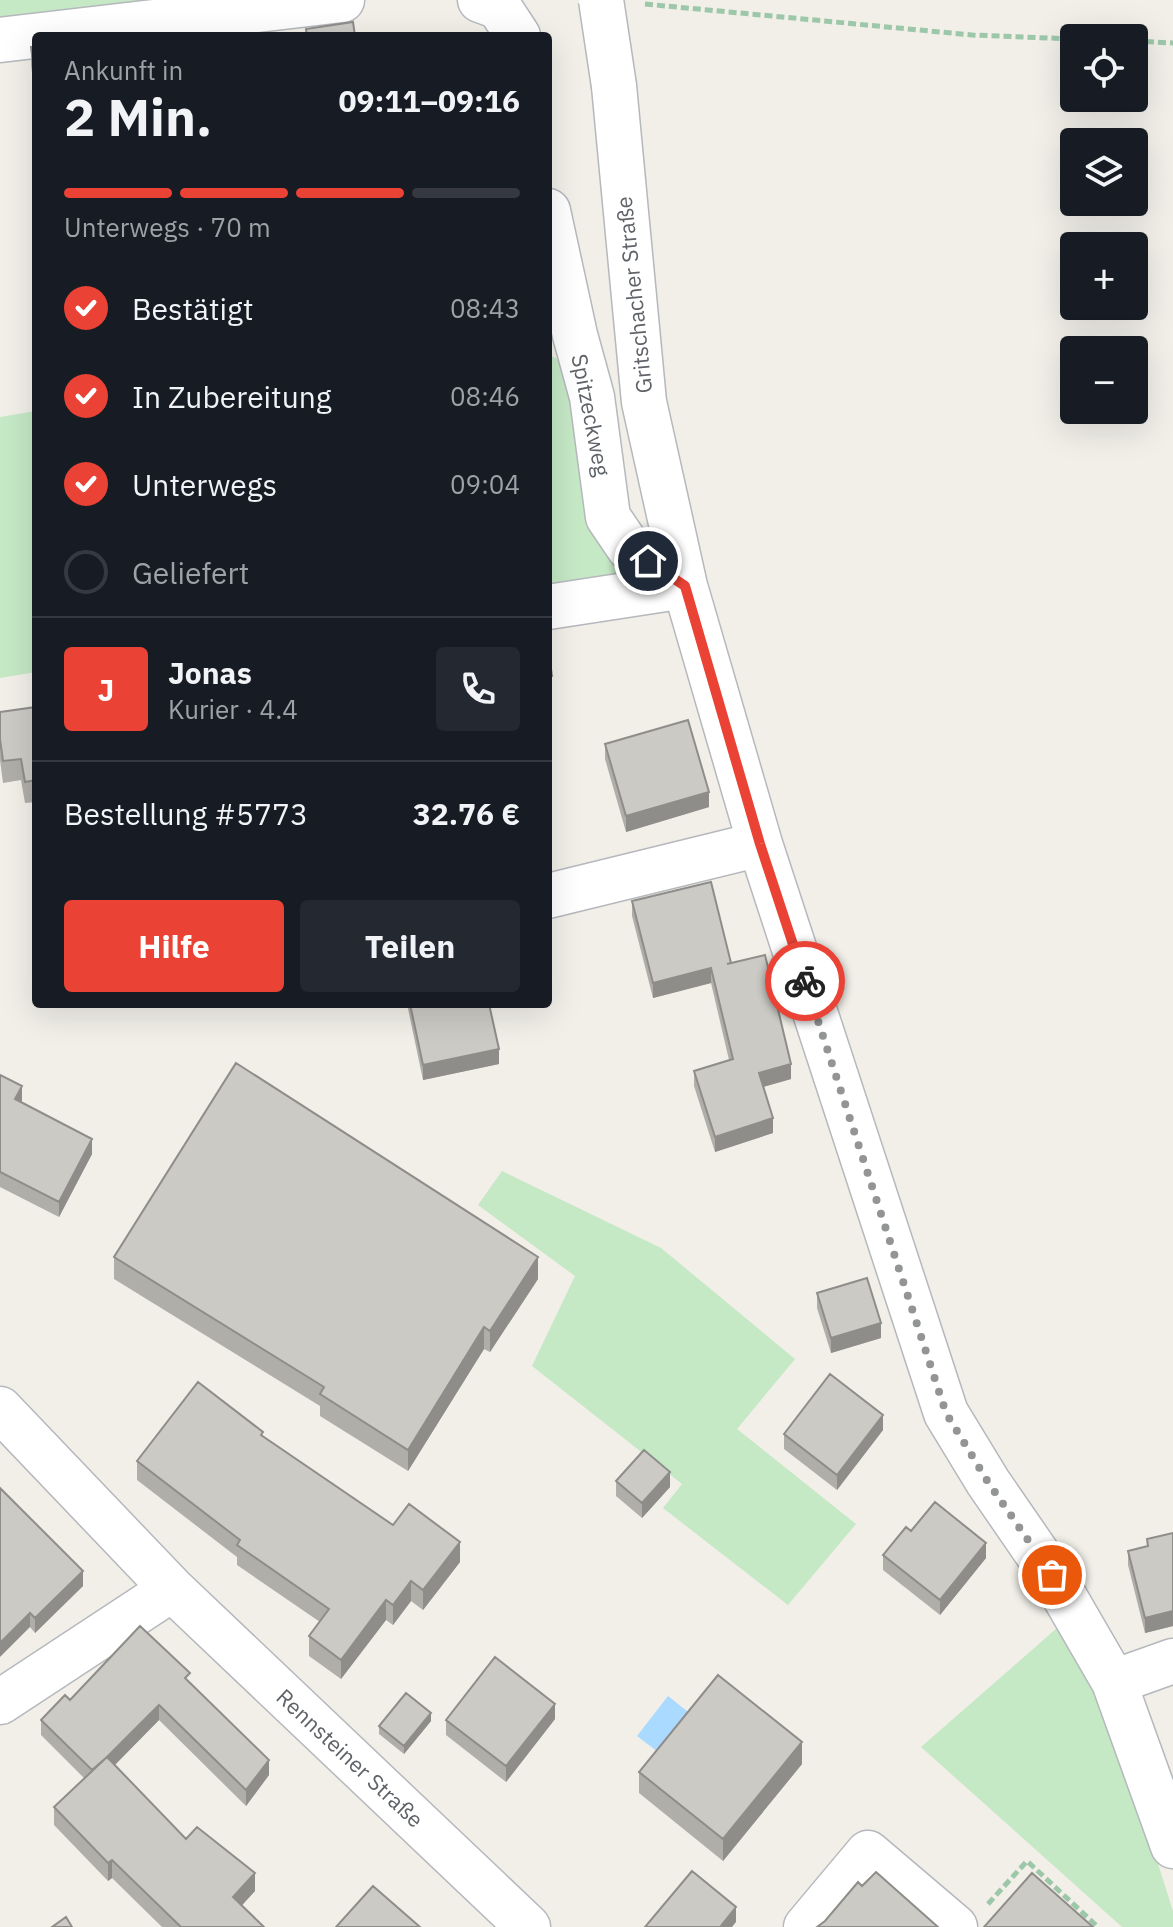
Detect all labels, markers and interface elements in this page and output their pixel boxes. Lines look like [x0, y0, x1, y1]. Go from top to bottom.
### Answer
map controls [1060, 24, 1148, 424]
button: locate [1060, 24, 1148, 112]
text: Ankunft in [64, 53, 183, 87]
text: 09:11–09:16 [339, 81, 520, 120]
text: 2 Min. [64, 83, 212, 150]
button: layers [1060, 128, 1148, 216]
street label: Gritschacher Straße [609, 195, 658, 395]
text: Unterwegs · 70 m [64, 210, 271, 244]
button: + [1060, 232, 1148, 320]
icon: check [64, 286, 108, 330]
text: Bestätigt [132, 289, 253, 328]
text: 08:43 [450, 291, 520, 325]
button: − [1060, 336, 1148, 424]
street label: Spitzeckweg [565, 351, 618, 479]
icon: check [64, 374, 108, 418]
text: In Zubereitung [132, 377, 332, 416]
text: 08:46 [450, 379, 520, 413]
icon: check [64, 462, 108, 506]
text: Unterwegs [132, 465, 277, 504]
text: 09:04 [450, 467, 520, 501]
pin [614, 527, 682, 595]
icon: home [626, 539, 670, 583]
text: Geliefert [132, 553, 249, 592]
button: phone [436, 647, 520, 731]
text: Jonas [168, 653, 252, 692]
text: J [98, 670, 114, 709]
text: Kurier · 4.4 [168, 692, 298, 726]
text: Bestellung #5773 [64, 794, 308, 833]
text: 32.76 € [413, 794, 520, 833]
button: Hilfe [64, 900, 284, 992]
button: Teilen [300, 900, 520, 992]
courier [765, 941, 845, 1021]
icon: bike [783, 959, 827, 1003]
pin [1018, 1541, 1086, 1609]
icon: bag [1030, 1553, 1074, 1597]
street label: Rennsteiner Straße [271, 1682, 430, 1833]

